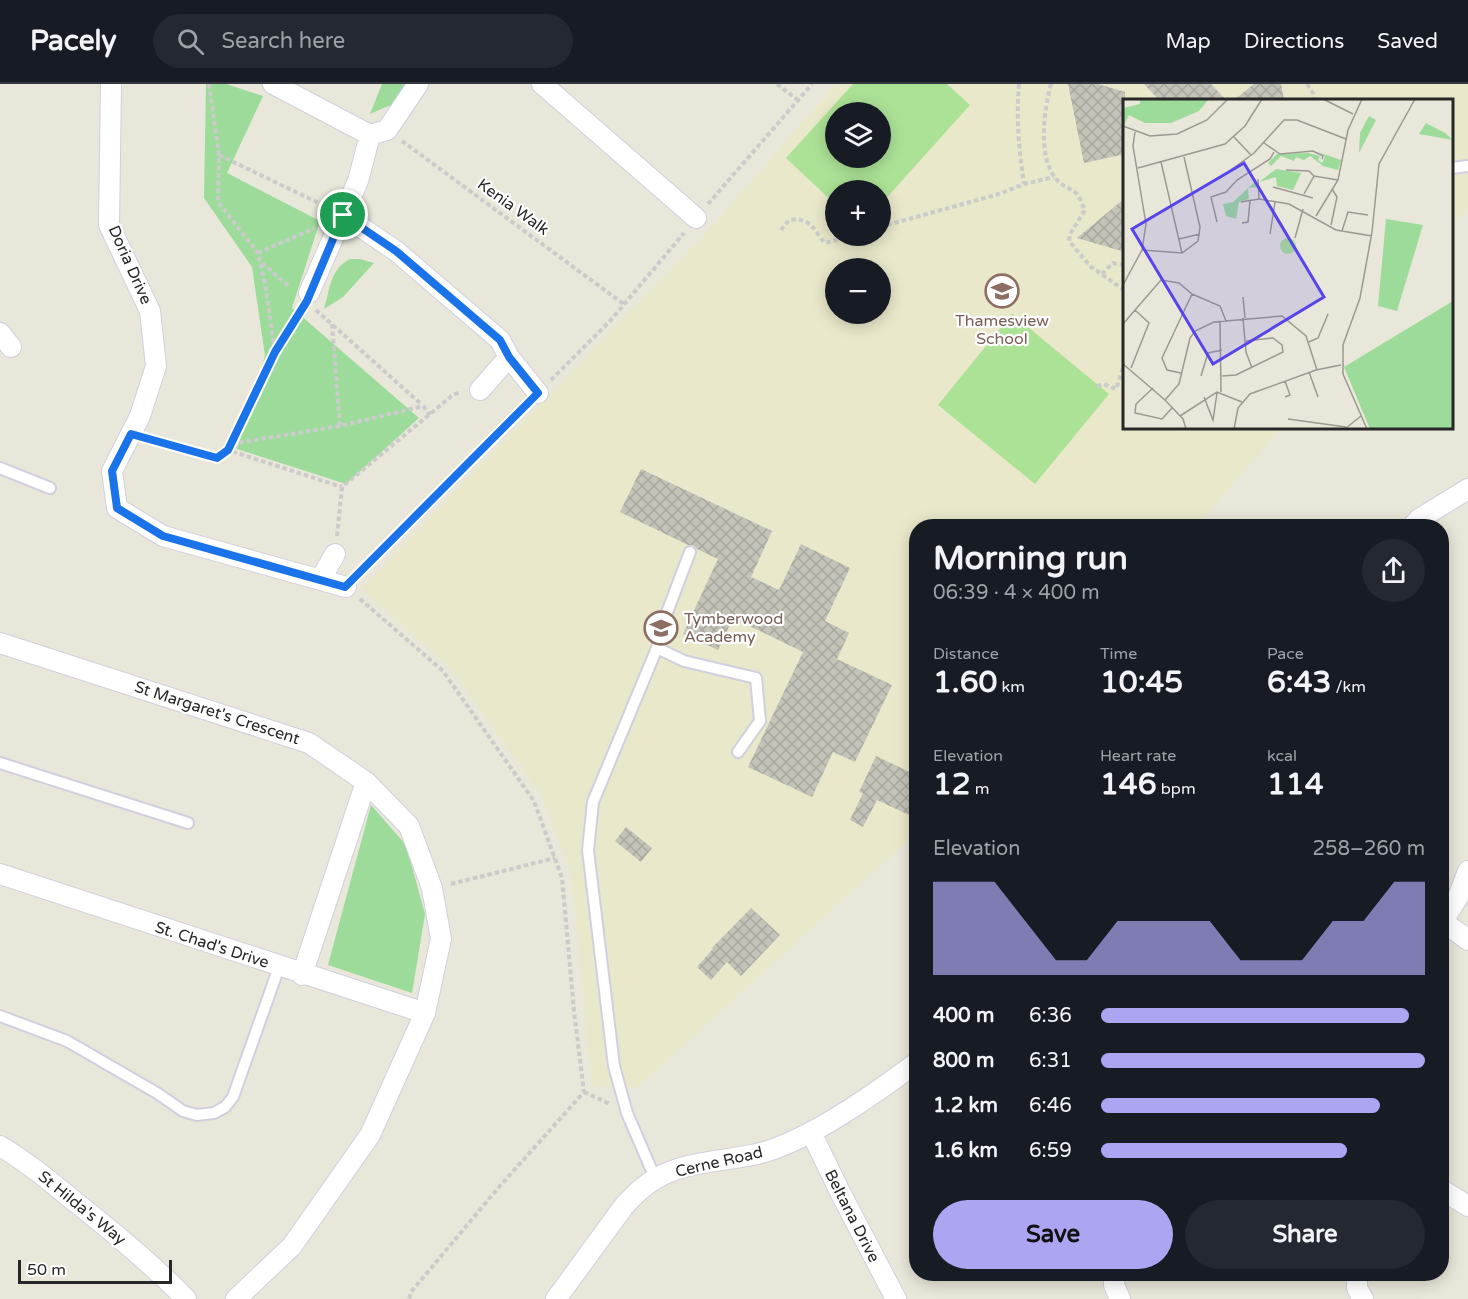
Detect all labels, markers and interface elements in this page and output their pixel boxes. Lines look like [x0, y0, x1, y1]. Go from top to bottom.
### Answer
search box [153, 14, 573, 68]
text: Pacely [30, 24, 117, 58]
icon: search [174, 25, 207, 58]
text: Search here [222, 28, 345, 54]
text: Map [1165, 29, 1211, 54]
text: Directions [1244, 29, 1344, 54]
text: Saved [1377, 29, 1438, 54]
inset map [1123, 99, 1453, 429]
map controls [825, 102, 891, 324]
button: layers [825, 102, 891, 168]
street label: Kenia Walk [473, 174, 553, 240]
button: + [825, 180, 891, 246]
pin [317, 189, 368, 240]
icon: arrive [326, 198, 359, 231]
street label: Doria Drive [104, 223, 156, 307]
button: − [825, 258, 891, 324]
school or university icon: Thamesview School [984, 273, 1020, 309]
place label: Thamesview School [955, 311, 1049, 349]
text: Morning run [933, 539, 1128, 578]
button: share [1362, 539, 1425, 602]
text: 06:39 · 4 × 400 m [933, 581, 1100, 605]
place label: Tymberwood Academy [684, 609, 783, 647]
school or university icon: Tymberwood Academy [643, 610, 679, 646]
text: Distance [933, 644, 999, 664]
text: Time [1100, 644, 1137, 664]
text: Pace [1267, 644, 1304, 664]
text: 1.60 [933, 664, 997, 701]
text: 10:45 [1100, 664, 1183, 701]
text: 6:43 [1267, 664, 1331, 701]
street label: St Margaret's Crescent [132, 677, 302, 749]
text: km [997, 677, 1025, 697]
text: /km [1331, 677, 1366, 697]
text: Elevation [933, 746, 1003, 766]
text: Heart rate [1100, 746, 1176, 766]
text: kcal [1267, 746, 1297, 766]
text: 12 [933, 766, 971, 803]
text: 146 [1100, 766, 1157, 803]
text: 114 [1267, 766, 1324, 803]
text: m [971, 779, 990, 799]
text: bpm [1157, 779, 1196, 799]
text: Elevation [933, 837, 1020, 861]
text: 258–260 m [1312, 837, 1425, 861]
street label: St. Chad's Drive [152, 917, 272, 973]
text: 400 m [933, 1004, 994, 1028]
text: 6:36 [1029, 1004, 1072, 1028]
text: 800 m [933, 1049, 994, 1073]
text: 6:31 [1029, 1049, 1072, 1073]
text: 1.2 km [933, 1094, 998, 1118]
text: 6:46 [1029, 1094, 1072, 1118]
text: 1.6 km [933, 1139, 998, 1163]
text: 6:59 [1029, 1139, 1072, 1163]
street label: Cerne Road [673, 1142, 765, 1182]
street label: Beltana Drive [820, 1166, 884, 1266]
street label: St Hilda's Way [34, 1167, 130, 1250]
button: Save [933, 1200, 1173, 1269]
button: Share [1185, 1200, 1425, 1269]
scale bar [18, 1257, 172, 1284]
text: 50 m [27, 1260, 66, 1280]

